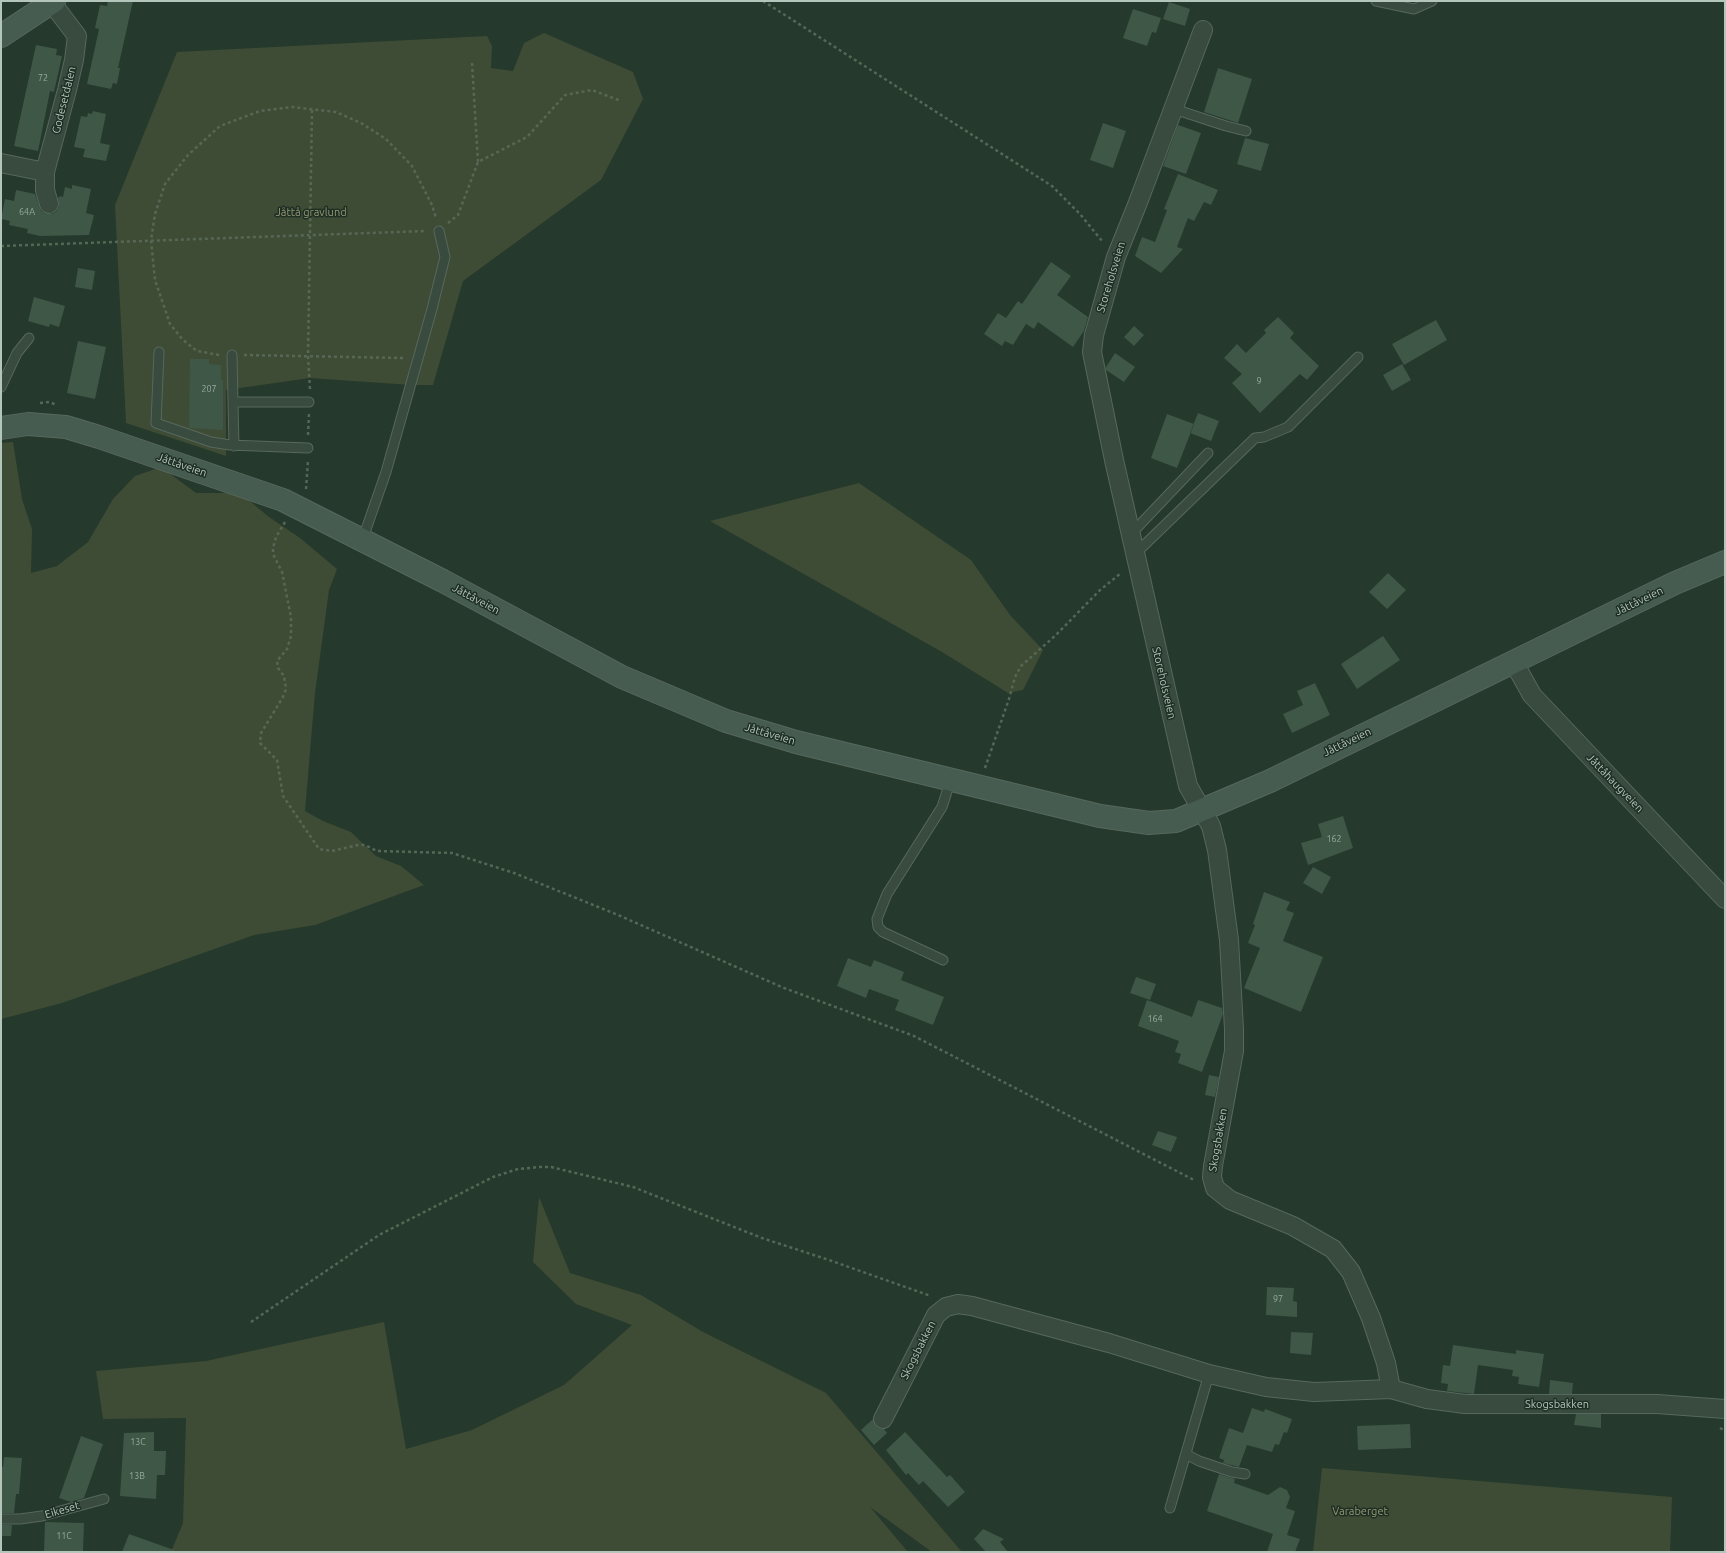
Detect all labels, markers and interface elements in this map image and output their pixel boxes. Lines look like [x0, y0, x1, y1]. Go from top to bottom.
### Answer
street label: Godesetdalen [49, 65, 79, 135]
house number: 72 [38, 73, 48, 83]
park label: Jåttå gravlund [275, 205, 347, 219]
house number: 64A [19, 207, 35, 217]
street label: Storeholsveien [1094, 240, 1128, 314]
house number: 9 [1256, 376, 1262, 386]
house number: 207 [201, 384, 217, 394]
street label: Jåttåveien [155, 450, 209, 480]
street label: Jåttåveien [450, 581, 502, 617]
street label: Jåttåveien [1613, 584, 1665, 618]
street label: Storeholsveien [1149, 646, 1179, 720]
street label: Jåttåveien [743, 721, 797, 747]
street label: Jåttåveien [1321, 725, 1373, 759]
street label: Jåttåhaugveien [1584, 751, 1646, 815]
house number: 162 [1326, 834, 1342, 844]
house number: 164 [1147, 1014, 1163, 1024]
street label: Skogsbakken [1206, 1107, 1230, 1173]
house number: 97 [1273, 1294, 1283, 1304]
street label: Skogsbakken [898, 1318, 938, 1382]
street label: Skogsbakken [1525, 1397, 1589, 1411]
house number: 13C [130, 1437, 146, 1447]
house number: 13B [129, 1471, 145, 1481]
street label: Eikeset [43, 1499, 81, 1521]
park label: Varaberget [1332, 1504, 1388, 1518]
house number: 11C [56, 1531, 72, 1541]

